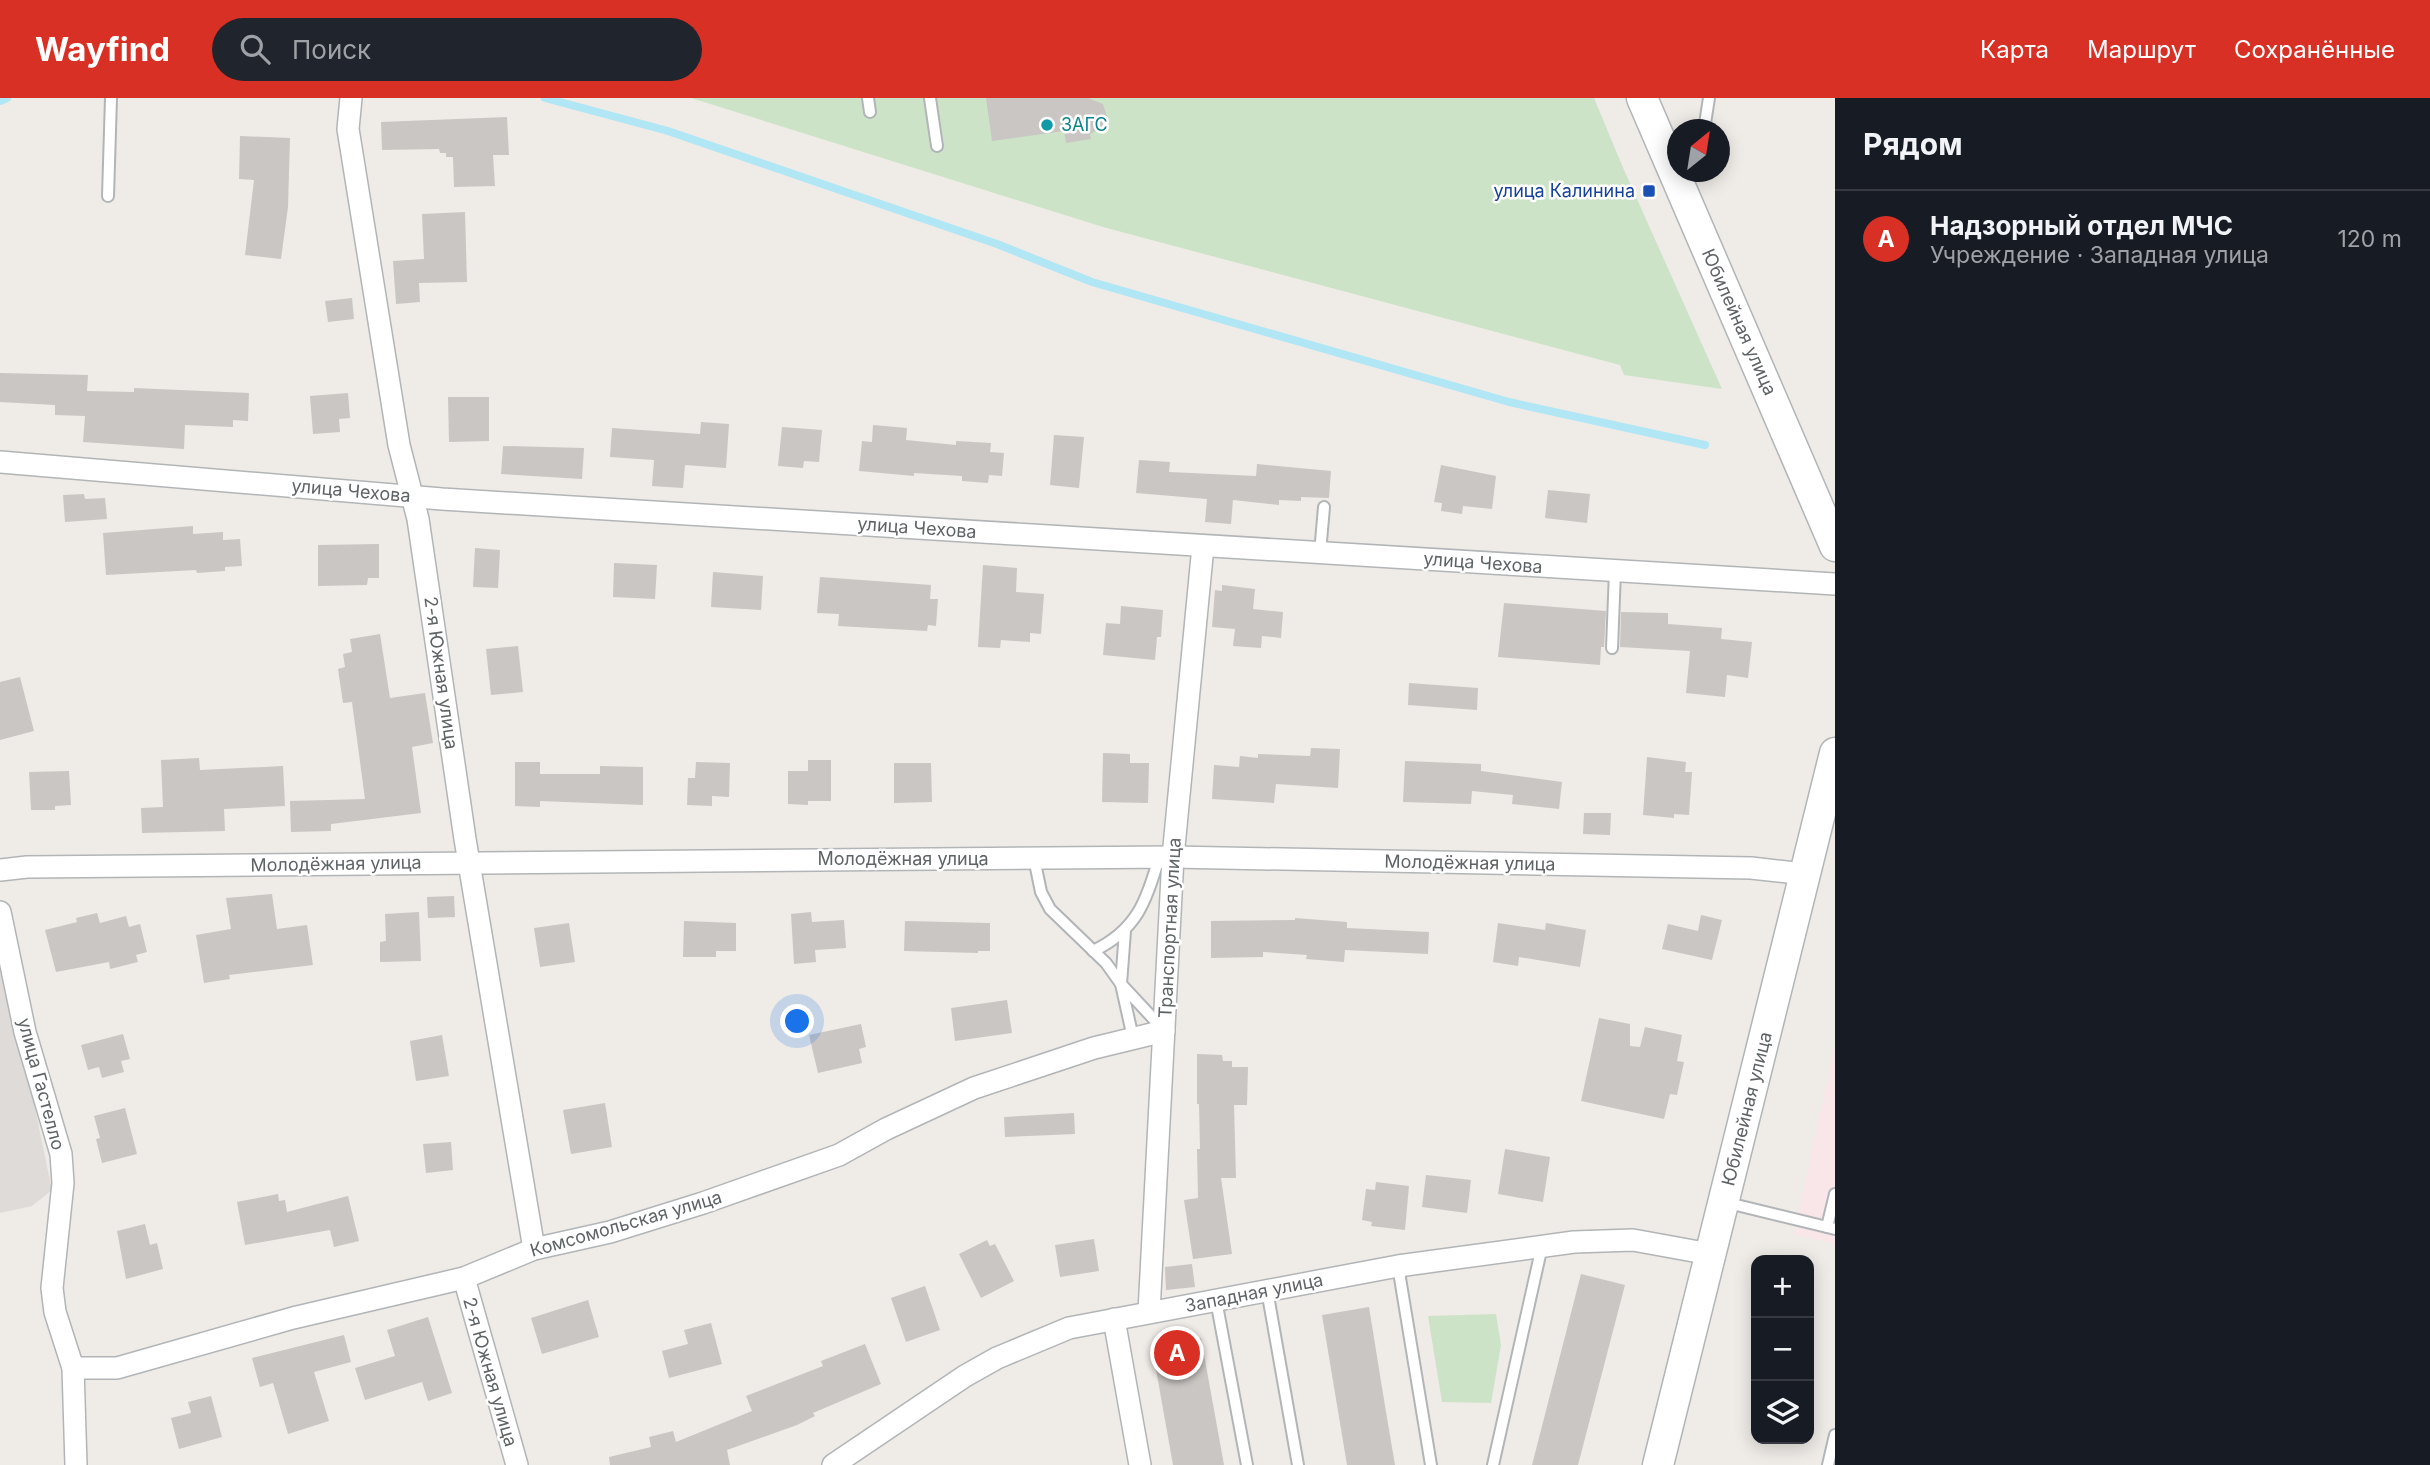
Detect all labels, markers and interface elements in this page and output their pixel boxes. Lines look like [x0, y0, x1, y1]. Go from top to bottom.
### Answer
search box [212, 18, 702, 81]
text: Wayfind [35, 29, 170, 69]
icon: search [236, 30, 274, 68]
text: Поиск [292, 34, 371, 65]
text: Карта [1980, 35, 2049, 64]
text: Маршрут [2087, 35, 2196, 64]
text: Сохранённые [2234, 35, 2395, 64]
place label: ЗАГС [1061, 114, 1108, 135]
marker: ЗАГС [1039, 117, 1055, 133]
north arrow [1667, 119, 1730, 182]
text: Рядом [1863, 126, 1963, 162]
place label: улица Калинина [1494, 180, 1635, 201]
marker: улица Калинина [1641, 183, 1657, 199]
text: Надзорный отдел МЧС [1930, 210, 2233, 241]
text: A [1877, 225, 1895, 253]
text: 120 m [2337, 225, 2402, 253]
text: Учреждение · Западная улица [1930, 241, 2269, 269]
street label: Юбилейная улица [1698, 245, 1781, 398]
street label: улица Чехова [291, 475, 411, 506]
street label: улица Чехова [857, 513, 977, 542]
street label: улица Чехова [1423, 548, 1543, 577]
street label: 2-я Южная улица [420, 595, 463, 751]
street label: Транспортная улица [1154, 837, 1185, 1019]
street label: Молодёжная улица [817, 848, 989, 869]
street label: Молодёжная улица [1384, 851, 1556, 874]
street label: Молодёжная улица [250, 852, 422, 875]
your location [780, 1004, 814, 1038]
street label: улица Гастелло [14, 1016, 69, 1152]
street label: Юбилейная улица [1717, 1030, 1776, 1188]
street label: Комсомольская улица [528, 1186, 724, 1261]
map controls [1751, 1255, 1814, 1444]
button: + [1751, 1255, 1814, 1318]
street label: Западная улица [1183, 1269, 1325, 1316]
street label: 2-я Южная улица [459, 1295, 522, 1449]
button: − [1751, 1318, 1814, 1381]
pin: A [1154, 1327, 1200, 1379]
button: layers [1751, 1381, 1814, 1444]

